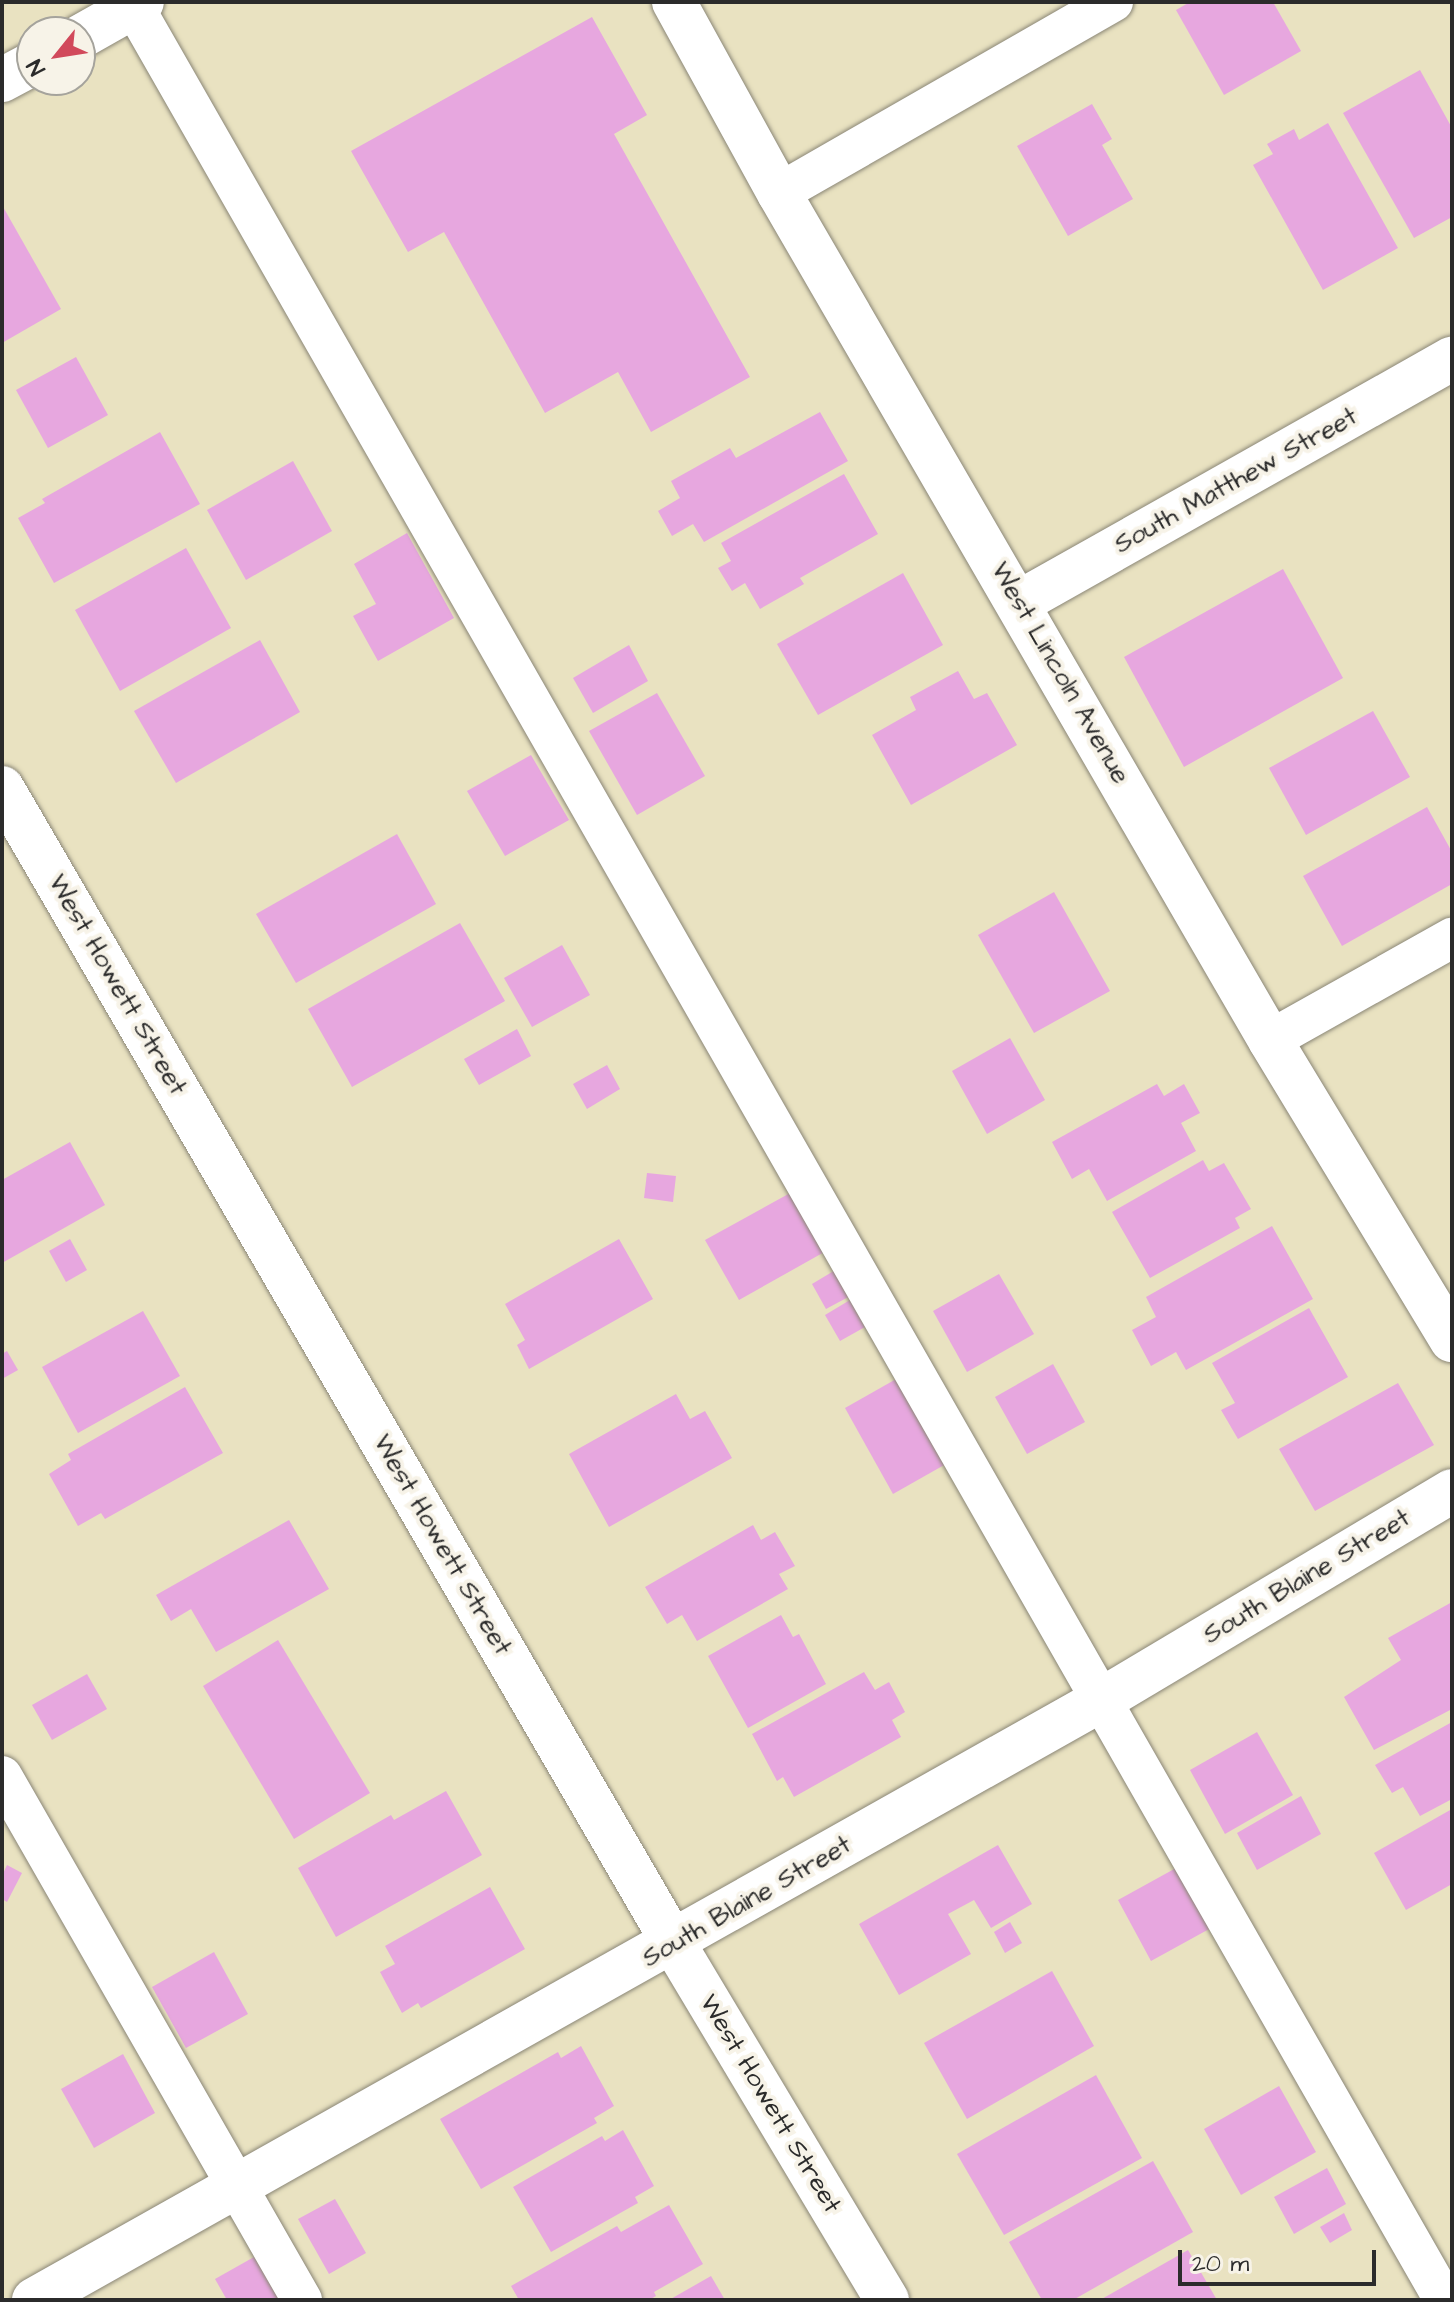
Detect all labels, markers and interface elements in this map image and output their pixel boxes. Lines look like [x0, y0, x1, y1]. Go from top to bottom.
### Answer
north arrow [16, 16, 96, 96]
text: N [20, 54, 53, 81]
street label: South Matthew Street [1109, 401, 1363, 561]
street label: West Lincoln Avenue [984, 557, 1136, 789]
street label: West Howett Street [41, 869, 193, 1101]
street label: West Howett Street [366, 1429, 518, 1661]
street label: South Blaine Street [1198, 1503, 1416, 1651]
street label: South Blaine Street [637, 1830, 857, 1974]
street label: West Howett Street [692, 1989, 848, 2219]
scale bar [1182, 2234, 1380, 2284]
text: 20 m [1192, 2247, 1249, 2281]

